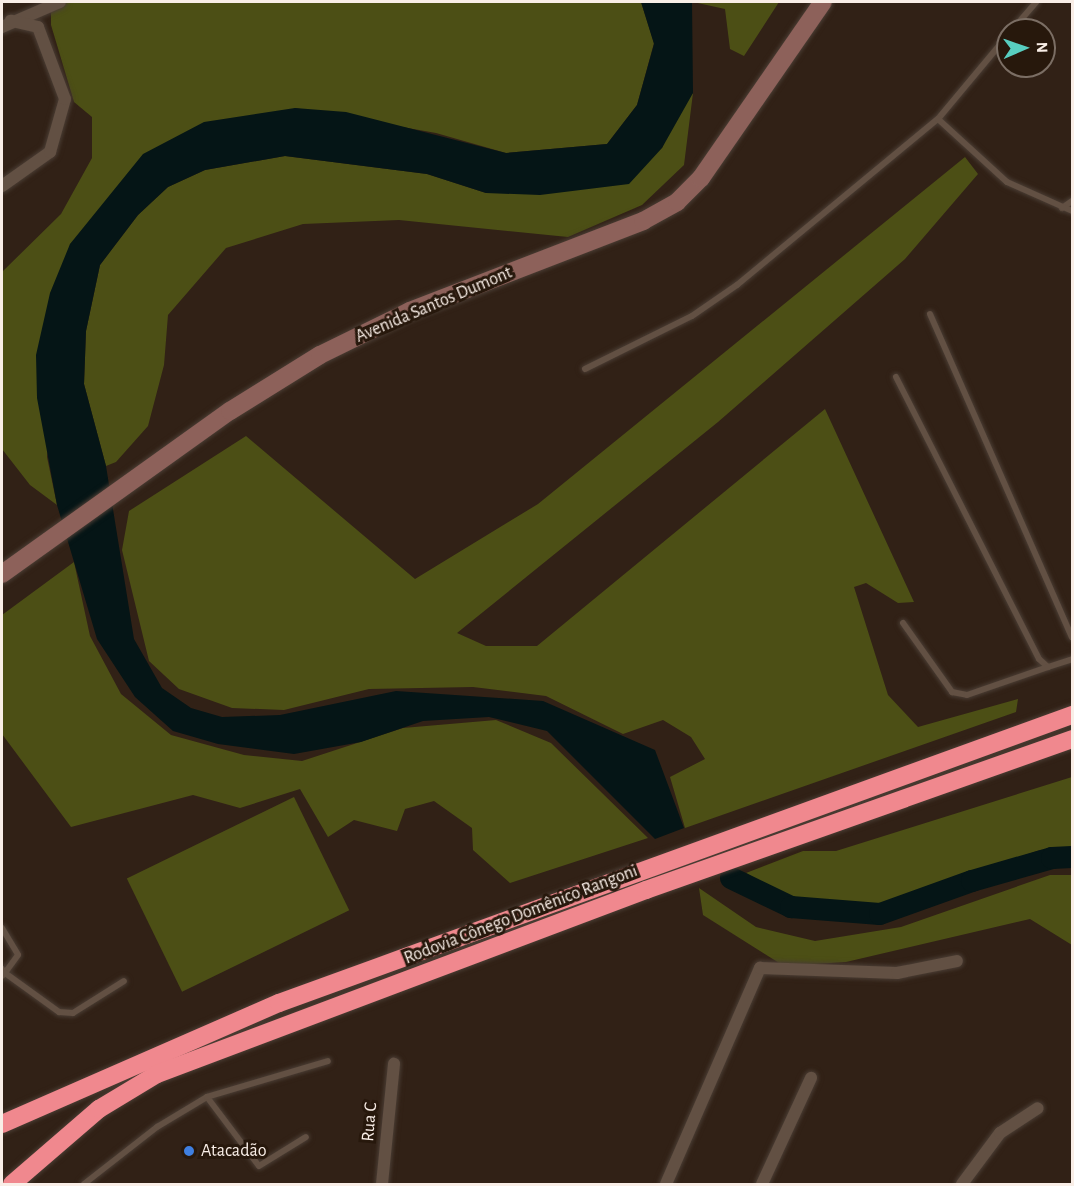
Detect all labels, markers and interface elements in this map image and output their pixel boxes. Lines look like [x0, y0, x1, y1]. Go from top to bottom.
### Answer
north arrow [996, 18, 1056, 78]
text: N [1034, 42, 1050, 53]
street label: Avenida Santos Dumont [352, 262, 516, 348]
street label: Rodovia Cônego Domênico Rangoni [401, 860, 641, 970]
street label: Rua C [358, 1101, 382, 1143]
place label: Atacadão [201, 1140, 267, 1162]
marker: Atacadão [182, 1144, 196, 1158]

